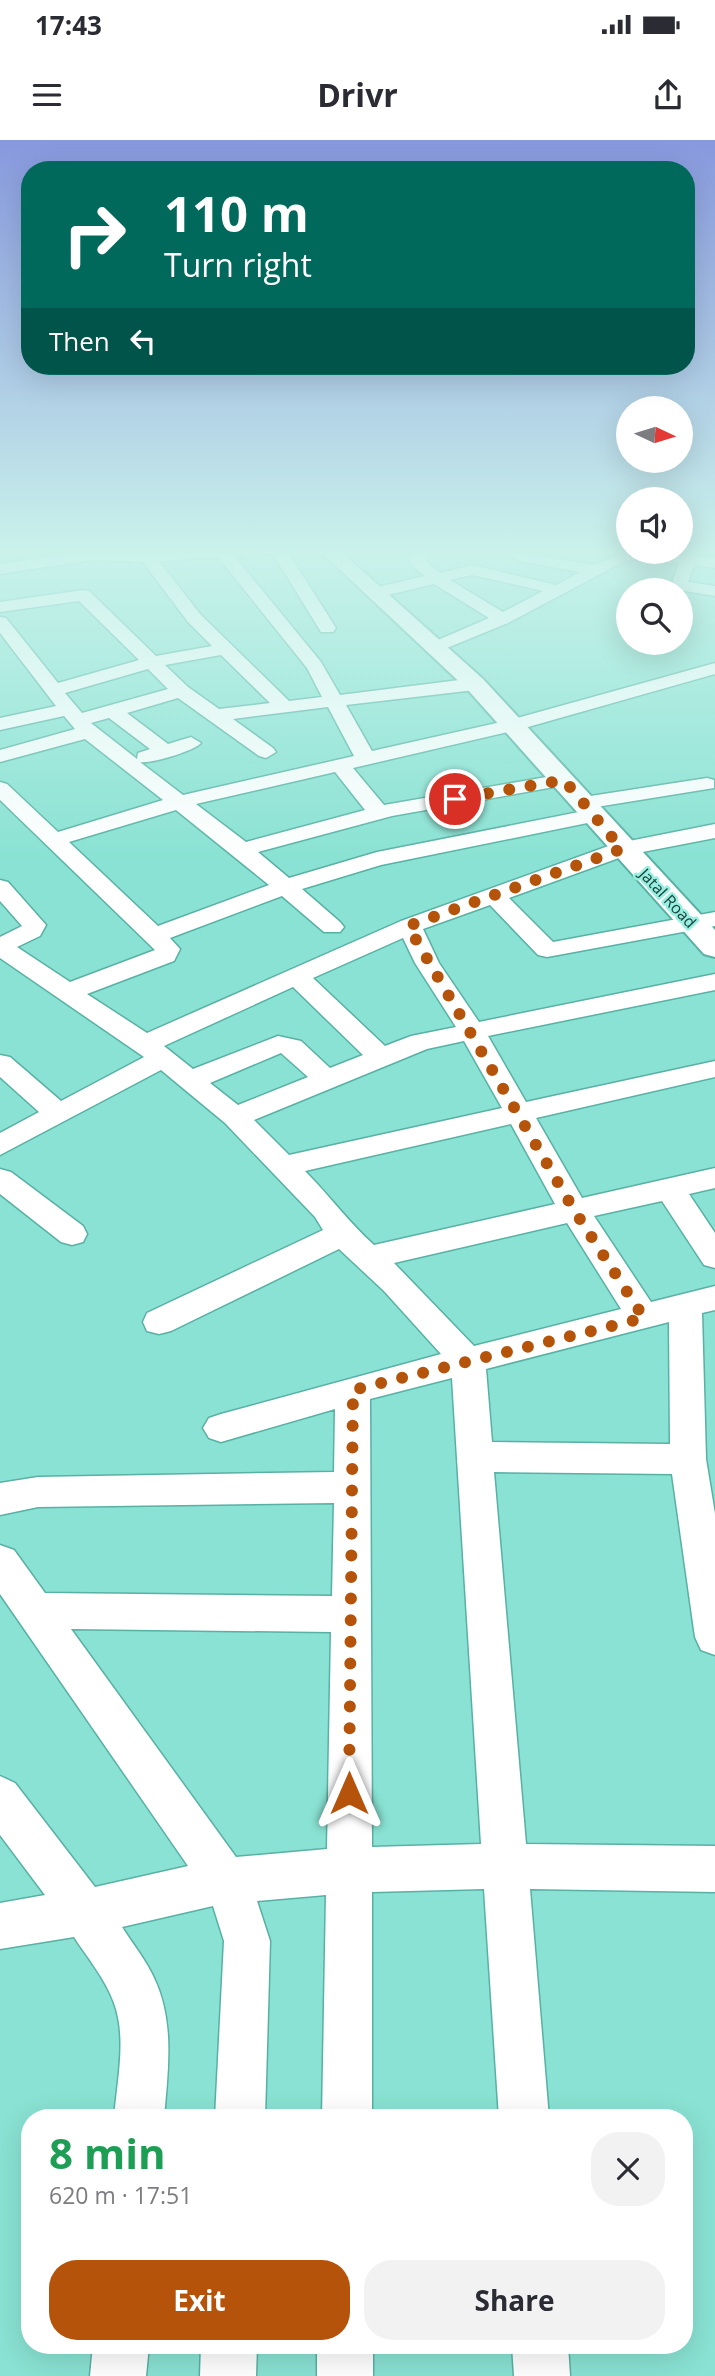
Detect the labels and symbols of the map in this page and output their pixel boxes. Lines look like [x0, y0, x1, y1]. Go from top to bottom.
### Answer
north arrow [616, 396, 693, 472]
pin [425, 769, 485, 829]
street label: Jatal Road [633, 862, 701, 933]
position arrow [312, 1756, 386, 1830]

